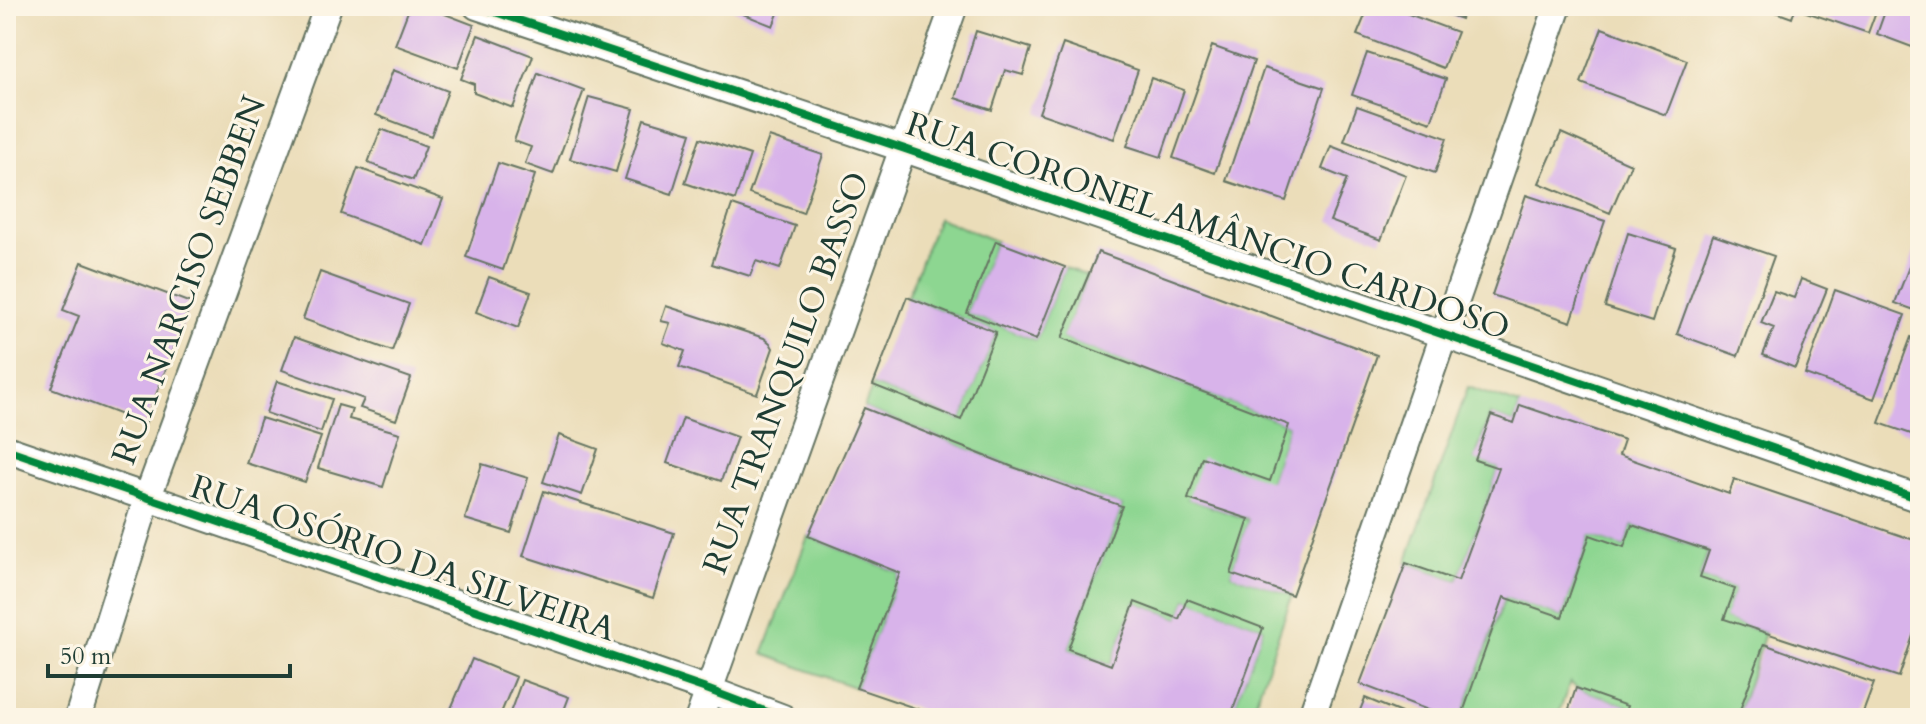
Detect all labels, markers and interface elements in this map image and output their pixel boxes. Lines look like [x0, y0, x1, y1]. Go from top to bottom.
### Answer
street label: RUA NARCISO SEBBEN [101, 89, 277, 471]
street label: RUA CORONEL AMÂNCIO CARDOSO [900, 101, 1516, 351]
street label: RUA TRANQUILO BASSO [692, 166, 880, 580]
street label: RUA OSÓRIO DA SILVEIRA [184, 463, 623, 653]
scale bar [48, 628, 290, 678]
text: 50 m [60, 640, 112, 673]

